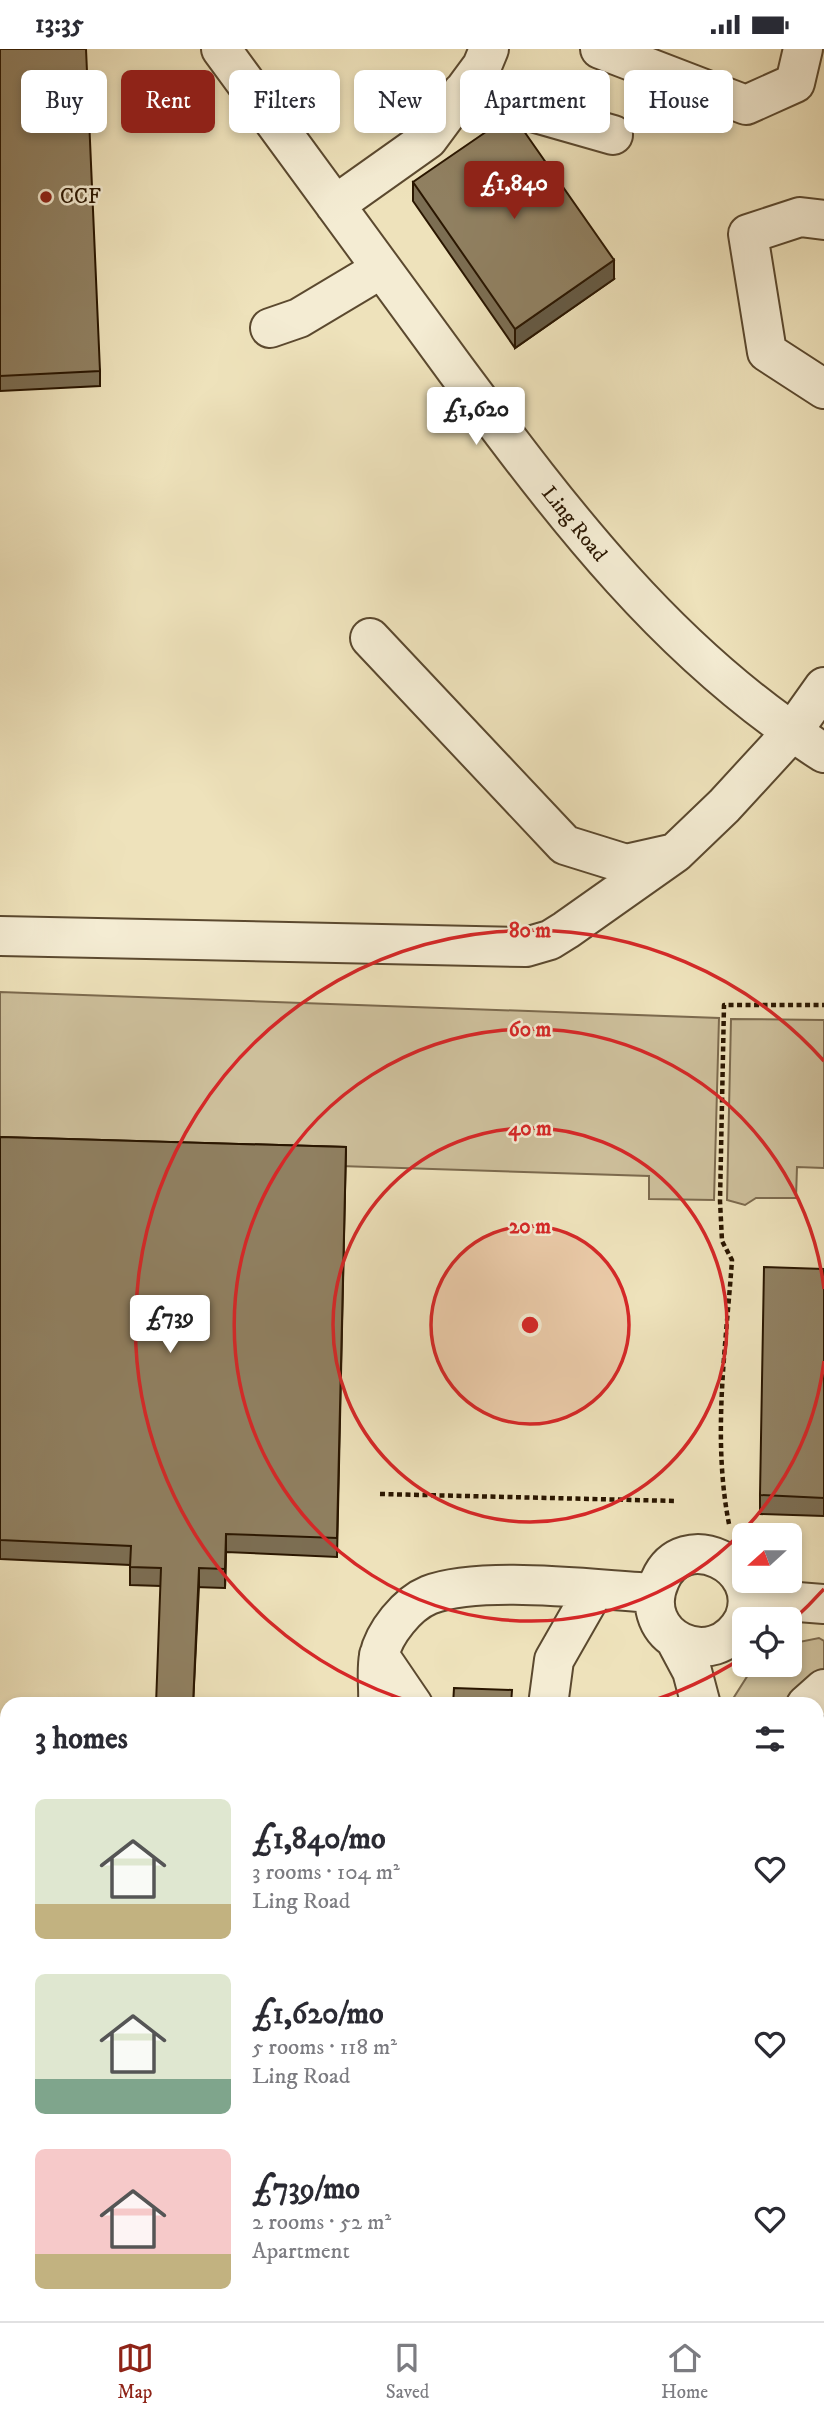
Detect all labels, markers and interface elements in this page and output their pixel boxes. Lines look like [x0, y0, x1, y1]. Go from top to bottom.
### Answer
text: 13:35 [35, 8, 84, 41]
chip: Buy [21, 70, 107, 133]
chip: Rent [121, 70, 215, 133]
chip: Filters [229, 70, 340, 133]
chip: New [354, 70, 446, 133]
chip: Apartment [460, 70, 610, 133]
chip: House [624, 70, 733, 133]
pin: £1,840 [457, 162, 571, 221]
text: £1,840 [480, 169, 548, 198]
place label: CCF [60, 184, 101, 210]
marker: CCF [38, 189, 54, 205]
pin: £1,620 [419, 387, 533, 447]
text: £1,620 [443, 395, 509, 424]
street label: Ling Road [536, 481, 613, 567]
text: 80 m [509, 918, 551, 944]
text: 60 m [509, 1017, 551, 1043]
text: 40 m [508, 1116, 552, 1142]
text: 20 m [509, 1214, 551, 1240]
pin: £739 [129, 1295, 211, 1355]
text: £739 [146, 1303, 194, 1332]
centre of rings [518, 1313, 542, 1337]
north arrow [732, 1523, 802, 1593]
map controls [732, 1523, 802, 1677]
button: locate [732, 1607, 802, 1677]
icon: filters [751, 1720, 789, 1758]
text: 3 homes [35, 1721, 128, 1758]
text: £1,840/mo [252, 1821, 386, 1858]
icon: home [91, 1827, 175, 1911]
icon: heart [751, 1850, 789, 1888]
text: 3 rooms · 104 m² [252, 1858, 400, 1887]
text: Ling Road [252, 1887, 350, 1916]
text: £1,620/mo [252, 1996, 384, 2033]
icon: home [91, 2002, 175, 2086]
icon: heart [751, 2025, 789, 2063]
text: 5 rooms · 118 m² [252, 2033, 397, 2062]
text: Ling Road [252, 2062, 350, 2091]
text: £739/mo [252, 2171, 360, 2208]
icon: home [91, 2177, 175, 2261]
icon: heart [751, 2200, 789, 2238]
text: 2 rooms · 52 m² [252, 2208, 391, 2237]
text: Apartment [252, 2237, 350, 2266]
tab: Map [116, 2339, 154, 2404]
tab: Saved [386, 2339, 429, 2404]
tab: Home [661, 2339, 708, 2404]

